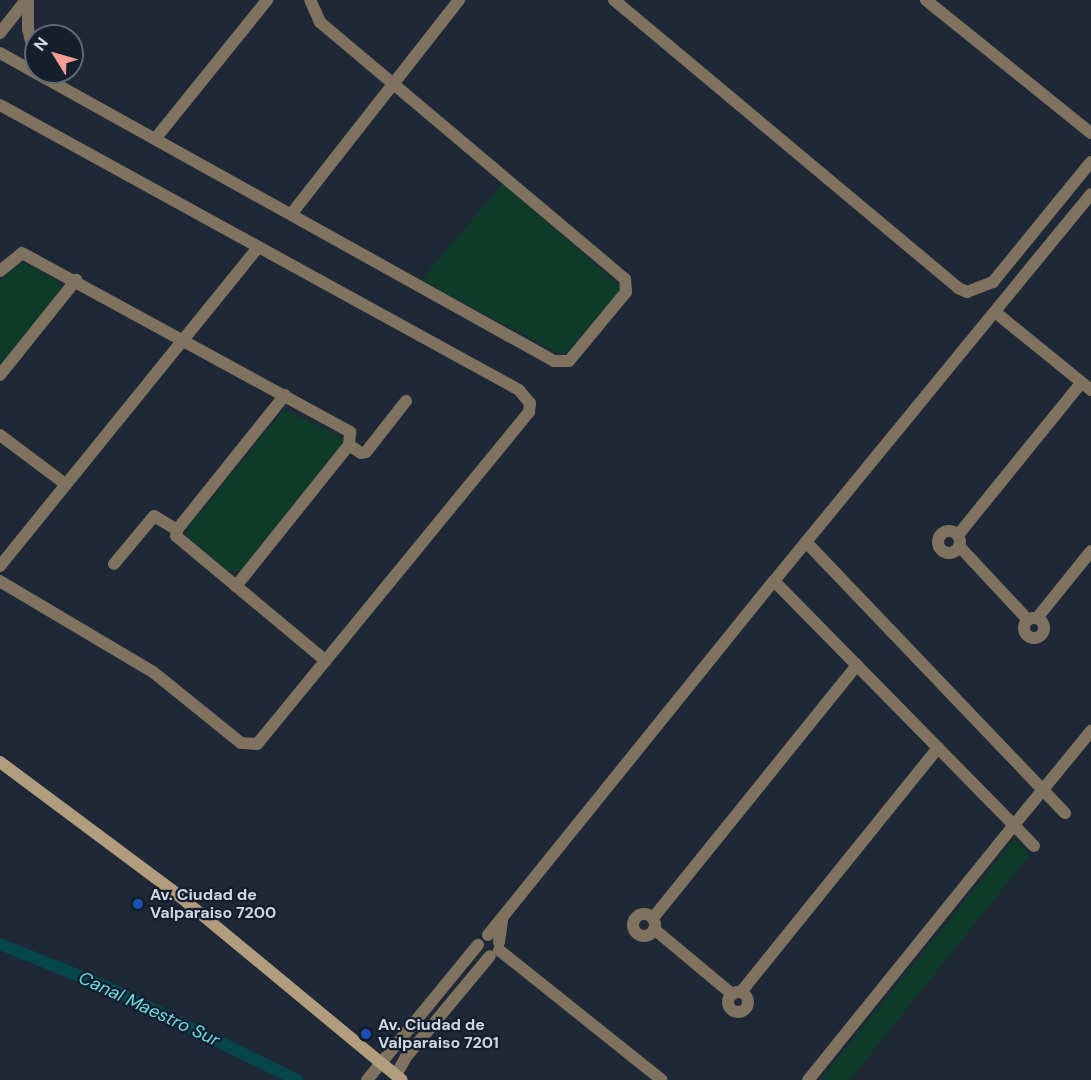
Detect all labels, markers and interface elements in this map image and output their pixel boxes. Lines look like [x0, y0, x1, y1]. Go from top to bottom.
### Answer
north arrow [24, 24, 84, 84]
text: N [29, 33, 53, 55]
place label: Av. Ciudad de Valparaiso 7200 [150, 885, 276, 923]
marker: Av. Ciudad de Valparaiso 7200 [131, 897, 145, 911]
water label: Canal Maestro Sur [75, 967, 223, 1051]
place label: Av. Ciudad de Valparaiso 7201 [378, 1015, 499, 1053]
marker: Av. Ciudad de Valparaiso 7201 [359, 1027, 373, 1041]

